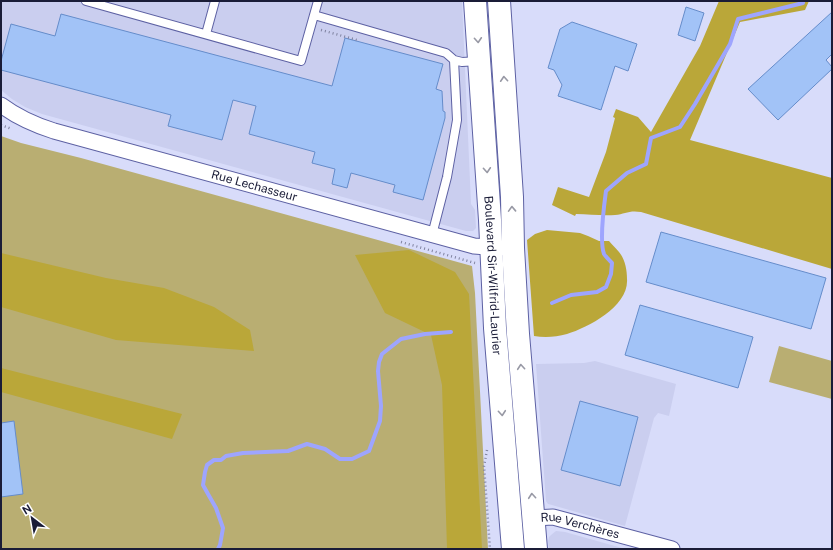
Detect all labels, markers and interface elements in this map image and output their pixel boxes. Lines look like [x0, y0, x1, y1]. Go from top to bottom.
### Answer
one-way arrow [474, 37, 483, 43]
one-way arrow [499, 76, 508, 82]
street label: Rue Lechasseur [210, 167, 299, 204]
one-way arrow [482, 167, 491, 173]
street label: Boulevard Sir-Wilfrid-Laurier [481, 195, 504, 356]
one-way arrow [508, 206, 517, 212]
one-way arrow [517, 364, 526, 370]
one-way arrow [498, 410, 507, 416]
one-way arrow [528, 493, 537, 499]
north arrow [12, 498, 52, 538]
text: N [20, 502, 34, 517]
street label: Rue Verchères [540, 510, 621, 542]

